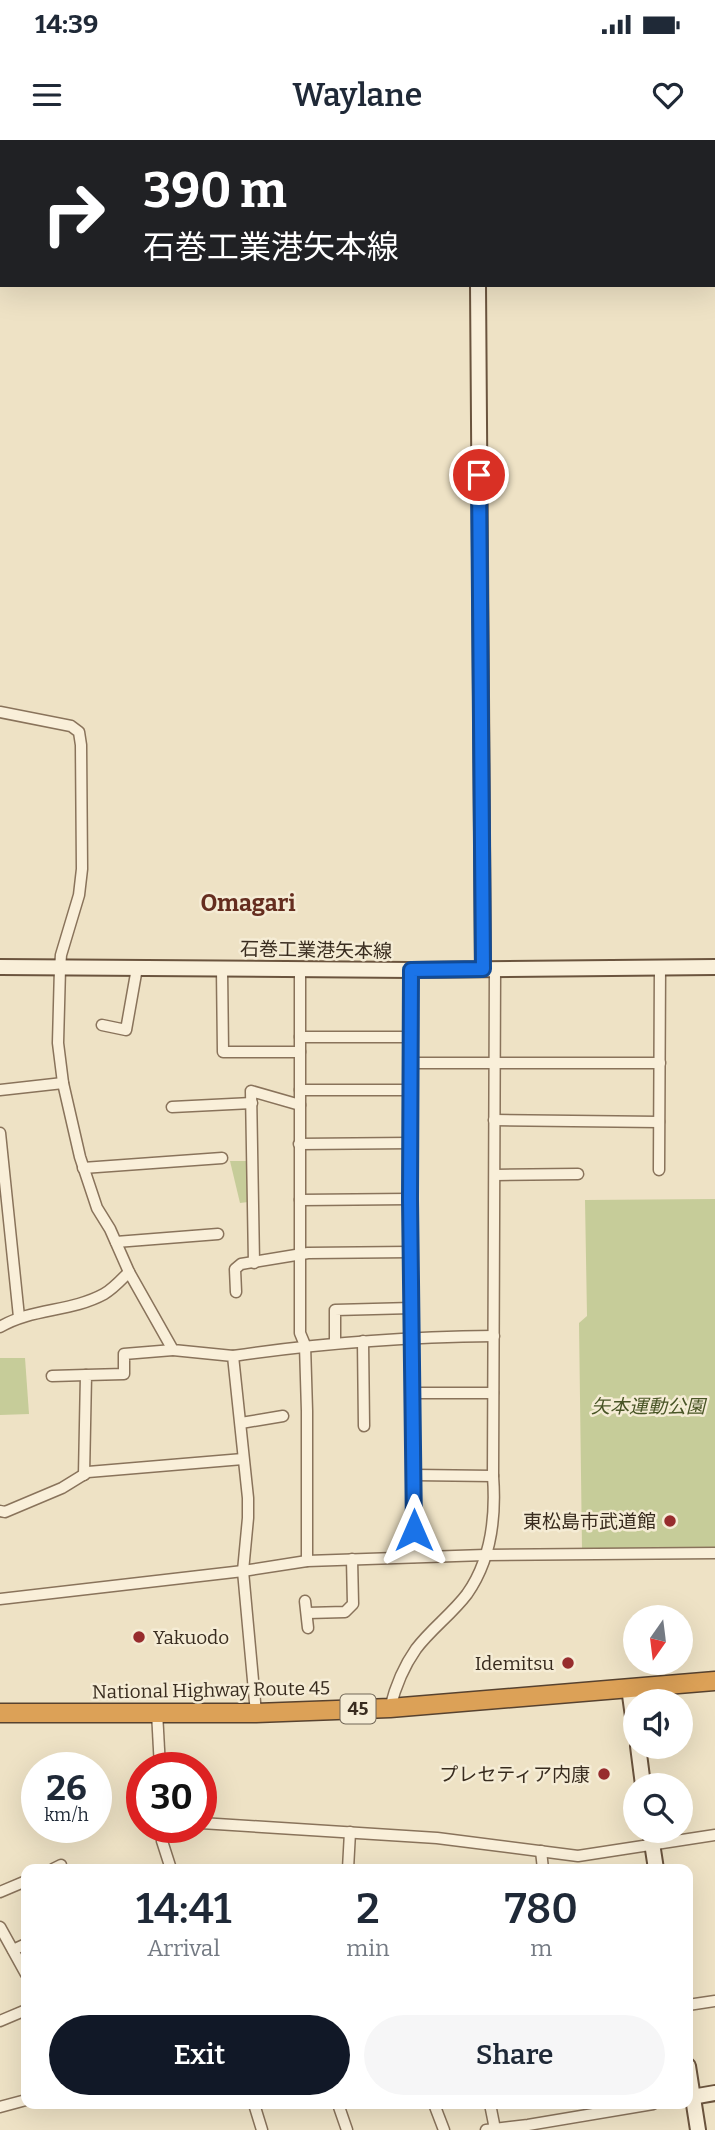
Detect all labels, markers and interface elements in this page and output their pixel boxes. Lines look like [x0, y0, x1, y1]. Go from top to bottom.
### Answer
text: 14:39 [35, 9, 98, 40]
icon: menu [28, 76, 66, 114]
text: Waylane [293, 76, 422, 114]
icon: heart [649, 76, 687, 114]
text: 390 m [143, 161, 287, 220]
icon: right [28, 168, 119, 259]
text: 石巻工業港矢本線 [143, 228, 399, 266]
pin [449, 445, 509, 505]
icon: arrive [460, 456, 498, 494]
district label: Omagari [200, 889, 296, 917]
street label: 石巻工業港矢本線 [240, 937, 392, 963]
park label: 矢本運動公園 [591, 1395, 708, 1418]
position arrow [377, 1493, 451, 1567]
place label: 東松島市武道館 [523, 1510, 656, 1533]
marker: 東松島市武道館 [662, 1513, 678, 1529]
north arrow [623, 1605, 693, 1675]
map controls [623, 1605, 693, 1843]
place label: Yakuodo [153, 1626, 229, 1649]
marker: Yakuodo [131, 1629, 147, 1645]
place label: Idemitsu [475, 1652, 554, 1675]
marker: Idemitsu [560, 1655, 576, 1671]
street label: National Highway Route 45 [92, 1676, 330, 1704]
button: sound [623, 1689, 693, 1759]
road number: 45 [340, 1694, 376, 1724]
speed limit sign: 30 [126, 1752, 217, 1843]
place label: プレセティア内康 [439, 1763, 590, 1786]
marker: プレセティア内康 [596, 1766, 612, 1782]
text: 26 [46, 1767, 87, 1809]
button: search [623, 1773, 693, 1843]
text: km/h [44, 1804, 89, 1826]
text: 14:41 [136, 1884, 231, 1934]
text: 2 [356, 1884, 380, 1934]
text: 780 [505, 1884, 578, 1934]
text: Arrival [147, 1934, 220, 1962]
text: min [346, 1934, 390, 1962]
text: m [530, 1934, 552, 1962]
button: Exit [49, 2015, 350, 2095]
button: Share [364, 2015, 665, 2095]

